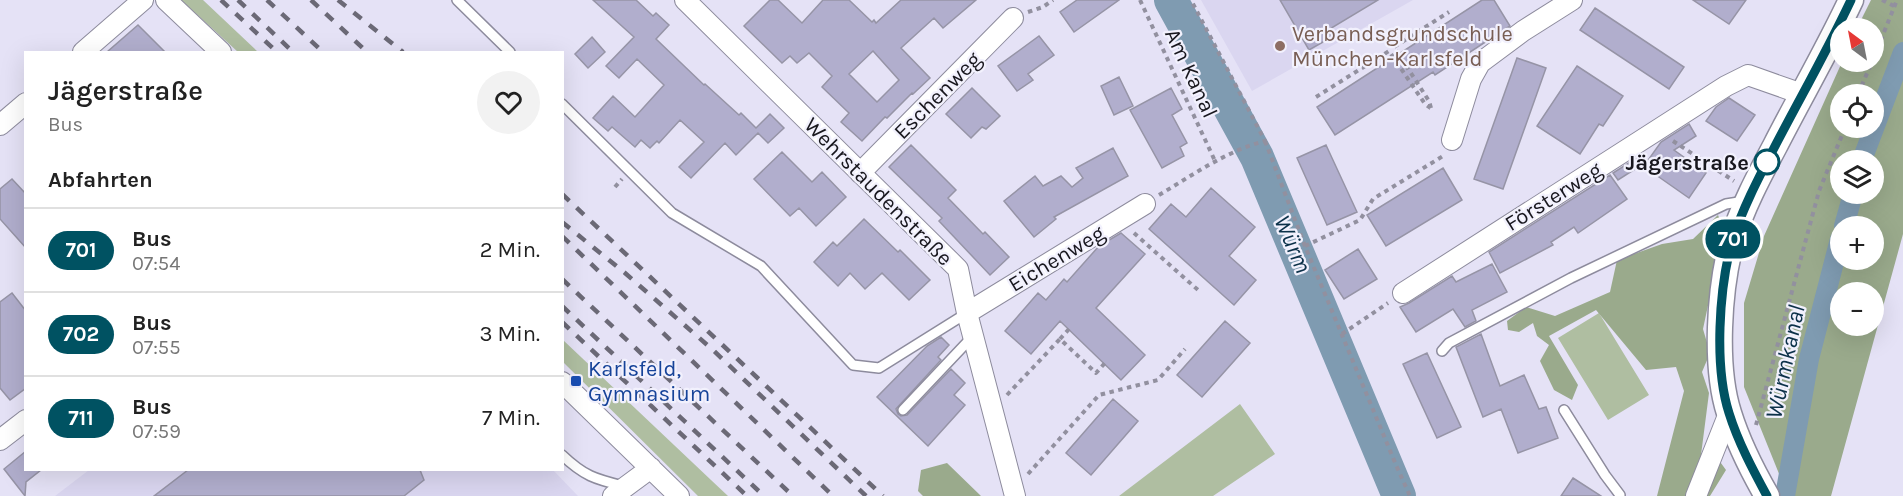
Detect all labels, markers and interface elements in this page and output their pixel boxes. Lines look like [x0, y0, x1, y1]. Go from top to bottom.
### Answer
north arrow [1830, 18, 1884, 72]
map controls [1830, 18, 1884, 336]
place label: Verbandsgrundschule München-Karlsfeld [1292, 21, 1513, 72]
street label: Am Kanal [1159, 25, 1223, 122]
marker: Verbandsgrundschule München-Karlsfeld [1273, 39, 1287, 53]
street label: Eschenweg [889, 46, 987, 145]
button: heart [477, 71, 540, 134]
text: Jägerstraße [48, 74, 203, 107]
button: locate [1830, 84, 1884, 138]
street label: Wehrstaudenstraße [799, 112, 958, 271]
text: Bus [48, 113, 83, 136]
marker: Jägerstraße [1754, 149, 1780, 175]
place label: Jägerstraße [1626, 150, 1749, 176]
button: layers [1830, 150, 1884, 204]
street label: Försterweg [1500, 156, 1607, 237]
text: Abfahrten [48, 167, 153, 193]
water label: Würm [1268, 211, 1318, 277]
button: + [1830, 216, 1884, 270]
street label: Eichenweg [1004, 220, 1110, 298]
line badge: 701 [1698, 220, 1768, 258]
text: Bus [132, 226, 172, 252]
text: 701 [1717, 227, 1749, 251]
text: 2 Min. [480, 237, 540, 263]
text: 701 [65, 238, 97, 262]
text: 07:54 [132, 252, 180, 275]
button: − [1830, 282, 1884, 336]
water label: Würmkanal [1759, 303, 1811, 421]
text: Bus [132, 310, 172, 336]
text: 3 Min. [479, 321, 540, 347]
text: 702 [63, 322, 99, 346]
text: 07:55 [132, 336, 180, 359]
place label: Karlsfeld, Gymnasium [588, 356, 710, 407]
marker: Karlsfeld, Gymnasium [569, 374, 583, 388]
text: Bus [132, 394, 172, 420]
text: 7 Min. [482, 405, 540, 431]
text: 711 [68, 406, 94, 430]
text: 07:59 [132, 420, 181, 443]

